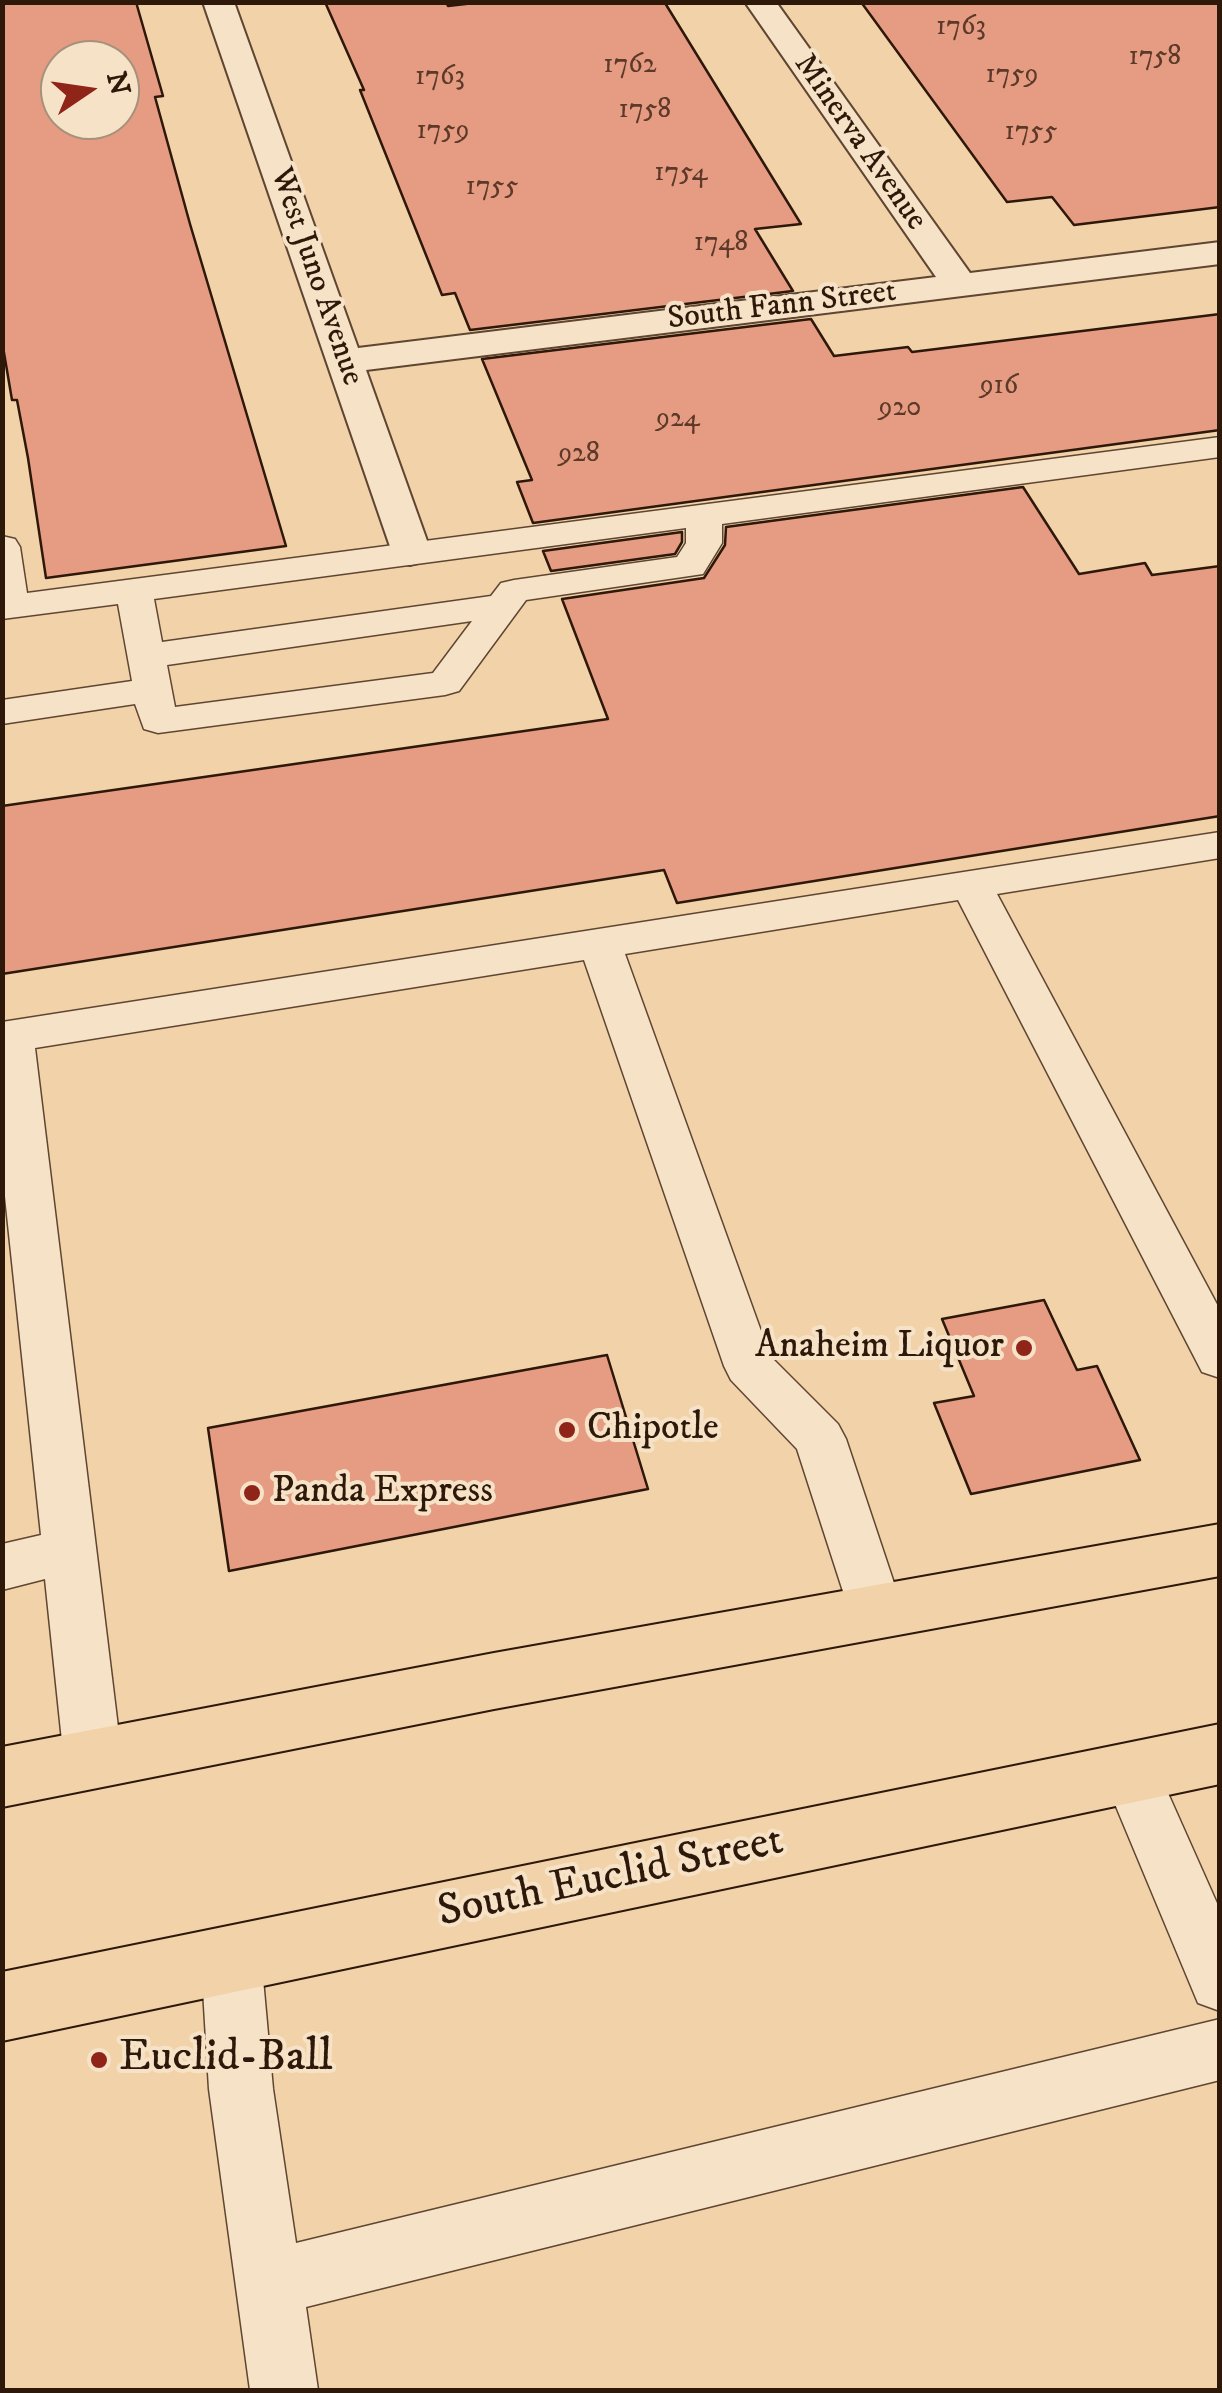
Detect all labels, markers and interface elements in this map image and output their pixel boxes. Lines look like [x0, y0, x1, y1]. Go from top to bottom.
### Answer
house number: 1763 [936, 11, 986, 45]
north arrow [40, 40, 140, 140]
house number: 1758 [1129, 41, 1181, 75]
street label: Minerva Avenue [784, 47, 934, 239]
house number: 1762 [603, 49, 657, 83]
house number: 1759 [986, 59, 1038, 93]
house number: 1763 [415, 61, 465, 95]
text: N [98, 68, 137, 99]
house number: 1758 [619, 94, 671, 128]
house number: 1759 [417, 115, 469, 149]
house number: 1755 [1005, 116, 1057, 150]
house number: 1754 [654, 157, 708, 191]
street label: West Juno Avenue [260, 163, 370, 391]
house number: 1755 [466, 171, 518, 205]
house number: 1748 [694, 227, 748, 261]
street label: South Fann Street [666, 274, 898, 340]
house number: 916 [980, 370, 1018, 404]
house number: 920 [879, 392, 921, 426]
house number: 924 [656, 403, 700, 437]
house number: 928 [558, 438, 600, 472]
place label: Anaheim Liquor [755, 1325, 1004, 1371]
marker: Anaheim Liquor [1013, 1337, 1035, 1359]
place label: Chipotle [587, 1407, 719, 1453]
marker: Chipotle [556, 1419, 578, 1441]
place label: Panda Express [272, 1470, 493, 1516]
marker: Panda Express [241, 1482, 263, 1504]
street label: South Euclid Street [433, 1816, 789, 1942]
place label: Euclid-Ball [119, 2033, 332, 2087]
marker: Euclid-Ball [88, 2049, 110, 2071]

